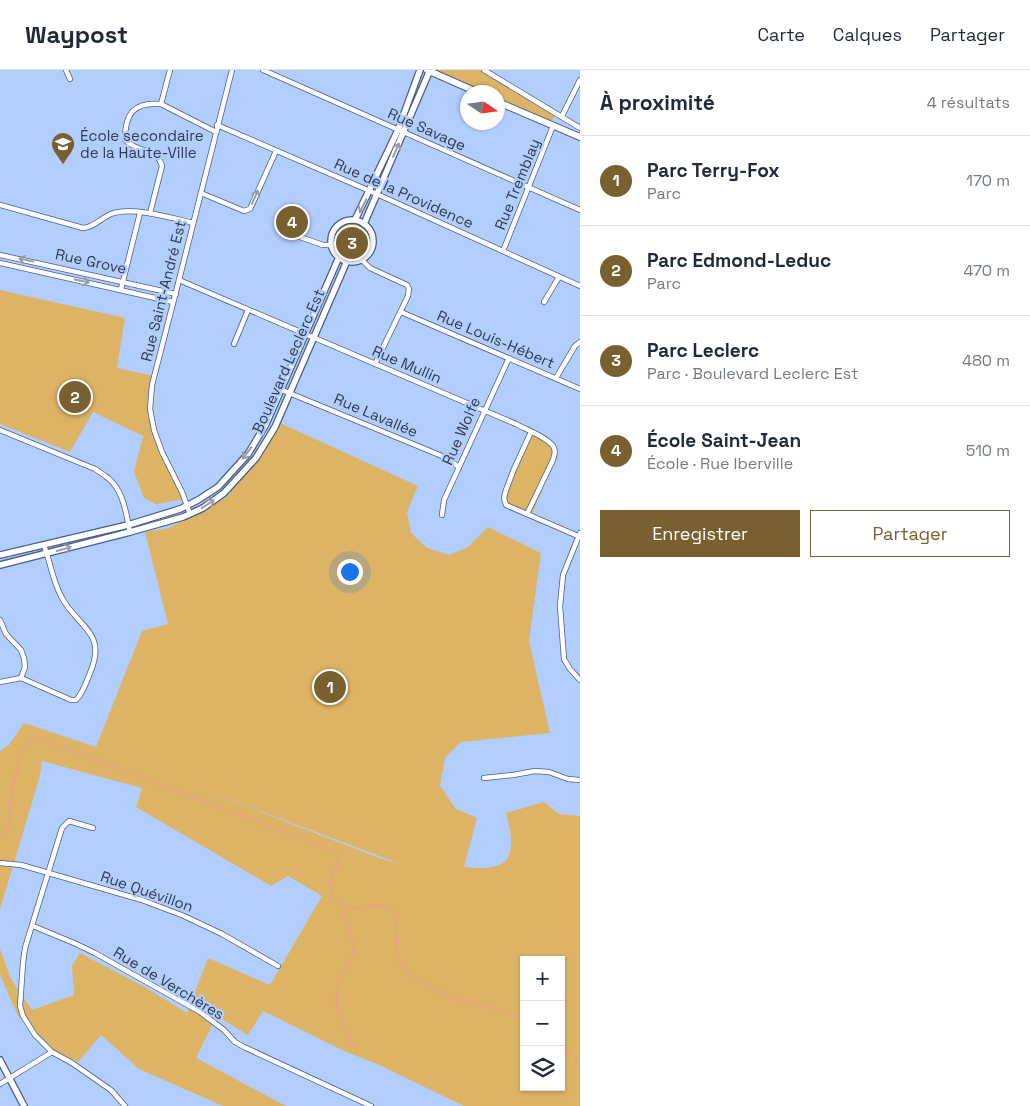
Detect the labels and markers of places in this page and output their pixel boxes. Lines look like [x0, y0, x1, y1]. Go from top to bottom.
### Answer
place label: École secondaire de la Haute-Ville [80, 126, 204, 162]
school or university icon: École secondaire de la Haute-Ville [50, 131, 76, 165]
pin: 4 [276, 203, 308, 241]
pin: 3 [336, 224, 368, 262]
pin: 2 [59, 378, 91, 416]
pin: 1 [314, 668, 346, 706]

